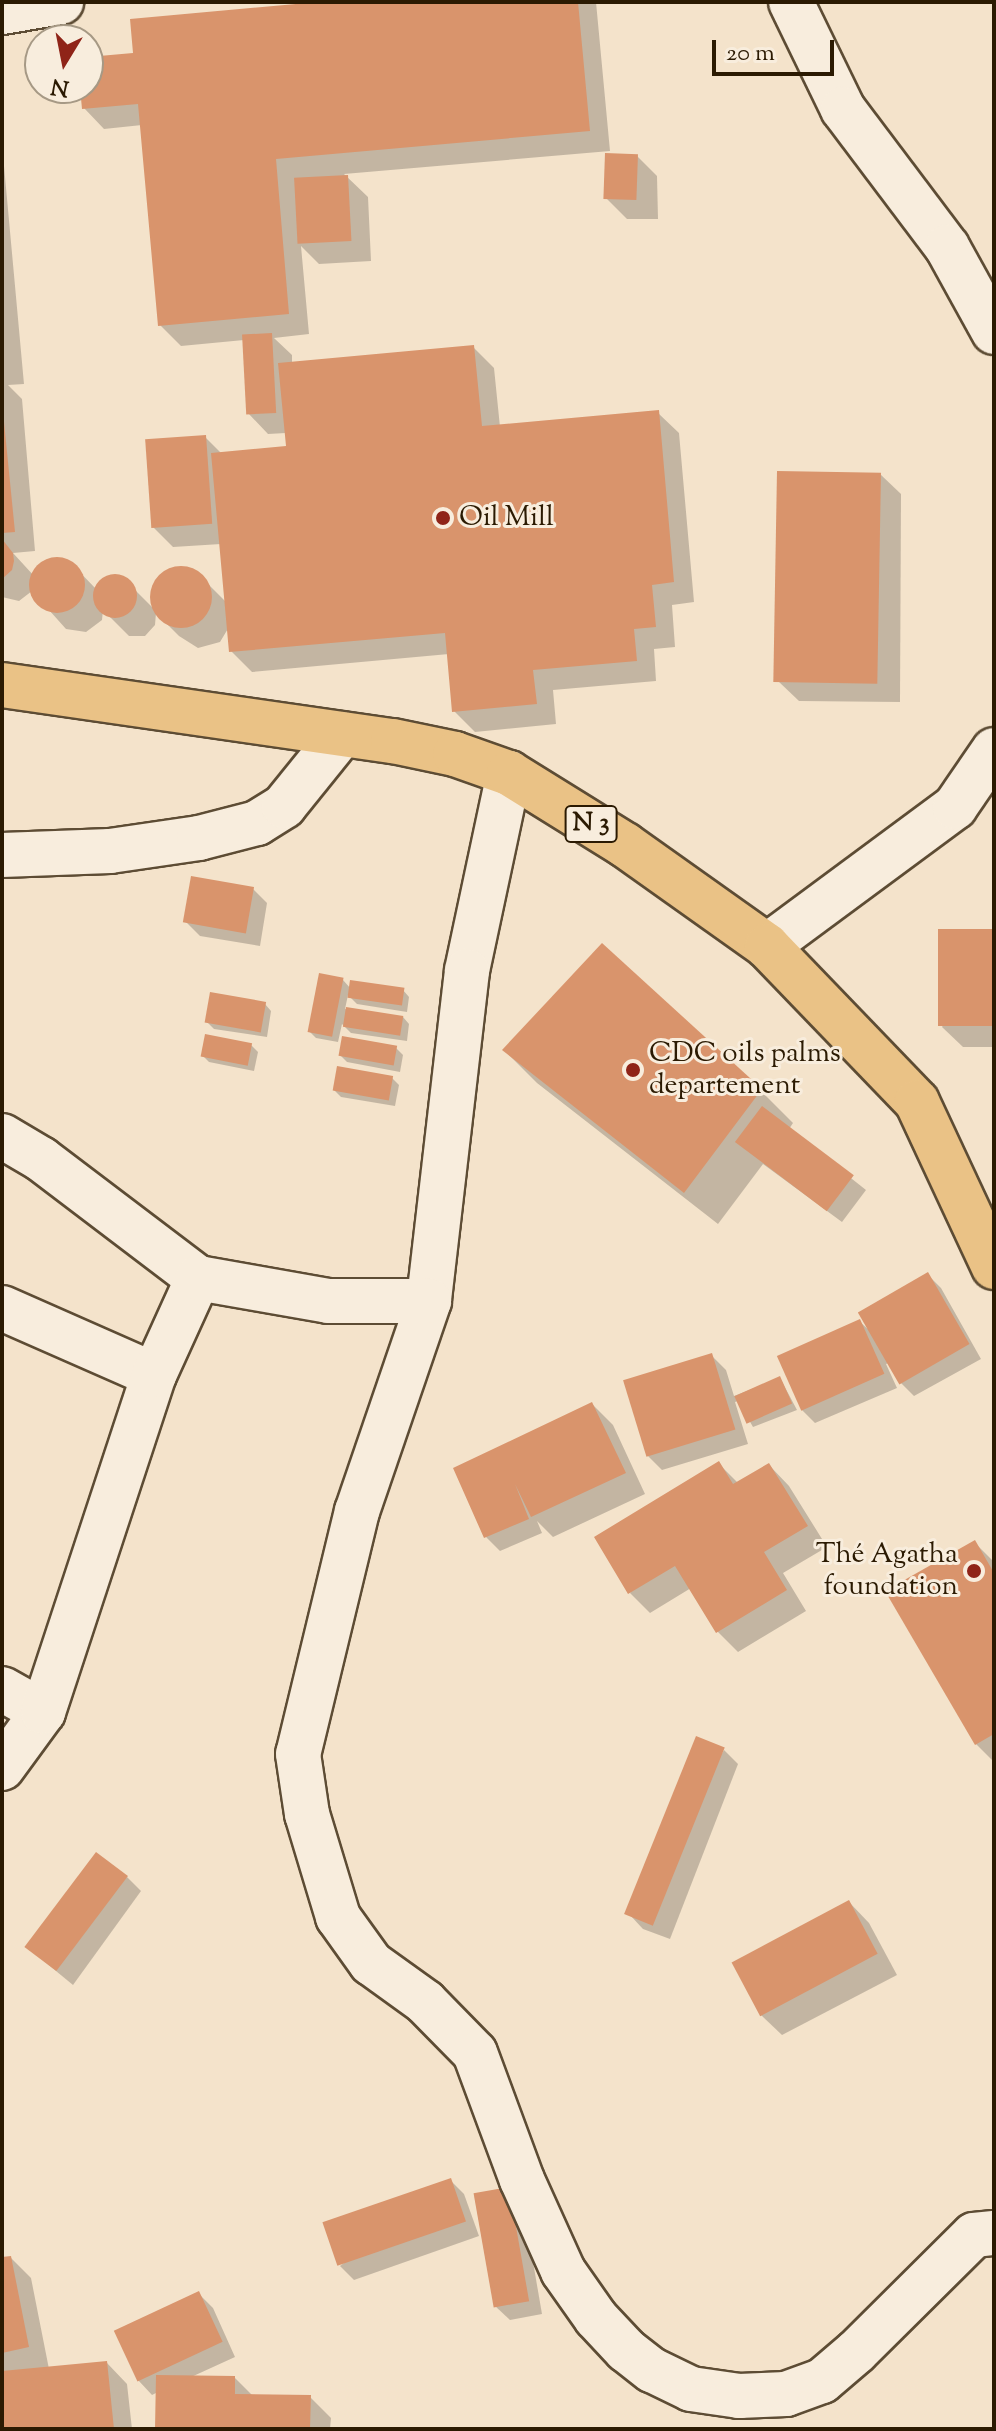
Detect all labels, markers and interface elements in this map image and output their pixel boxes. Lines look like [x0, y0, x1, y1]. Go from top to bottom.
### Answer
north arrow [24, 24, 104, 104]
scale bar [716, 24, 838, 74]
text: 20 m [726, 37, 775, 71]
text: N [49, 68, 72, 103]
place label: Oil Mill [459, 501, 554, 535]
marker: Oil Mill [434, 509, 452, 527]
road number: N 3 [563, 802, 619, 846]
place label: CDC oils palms departement [649, 1037, 841, 1103]
marker: CDC oils palms departement [624, 1061, 642, 1079]
place label: Thé Agatha foundation [816, 1538, 958, 1604]
marker: Thé Agatha foundation [965, 1562, 983, 1580]

